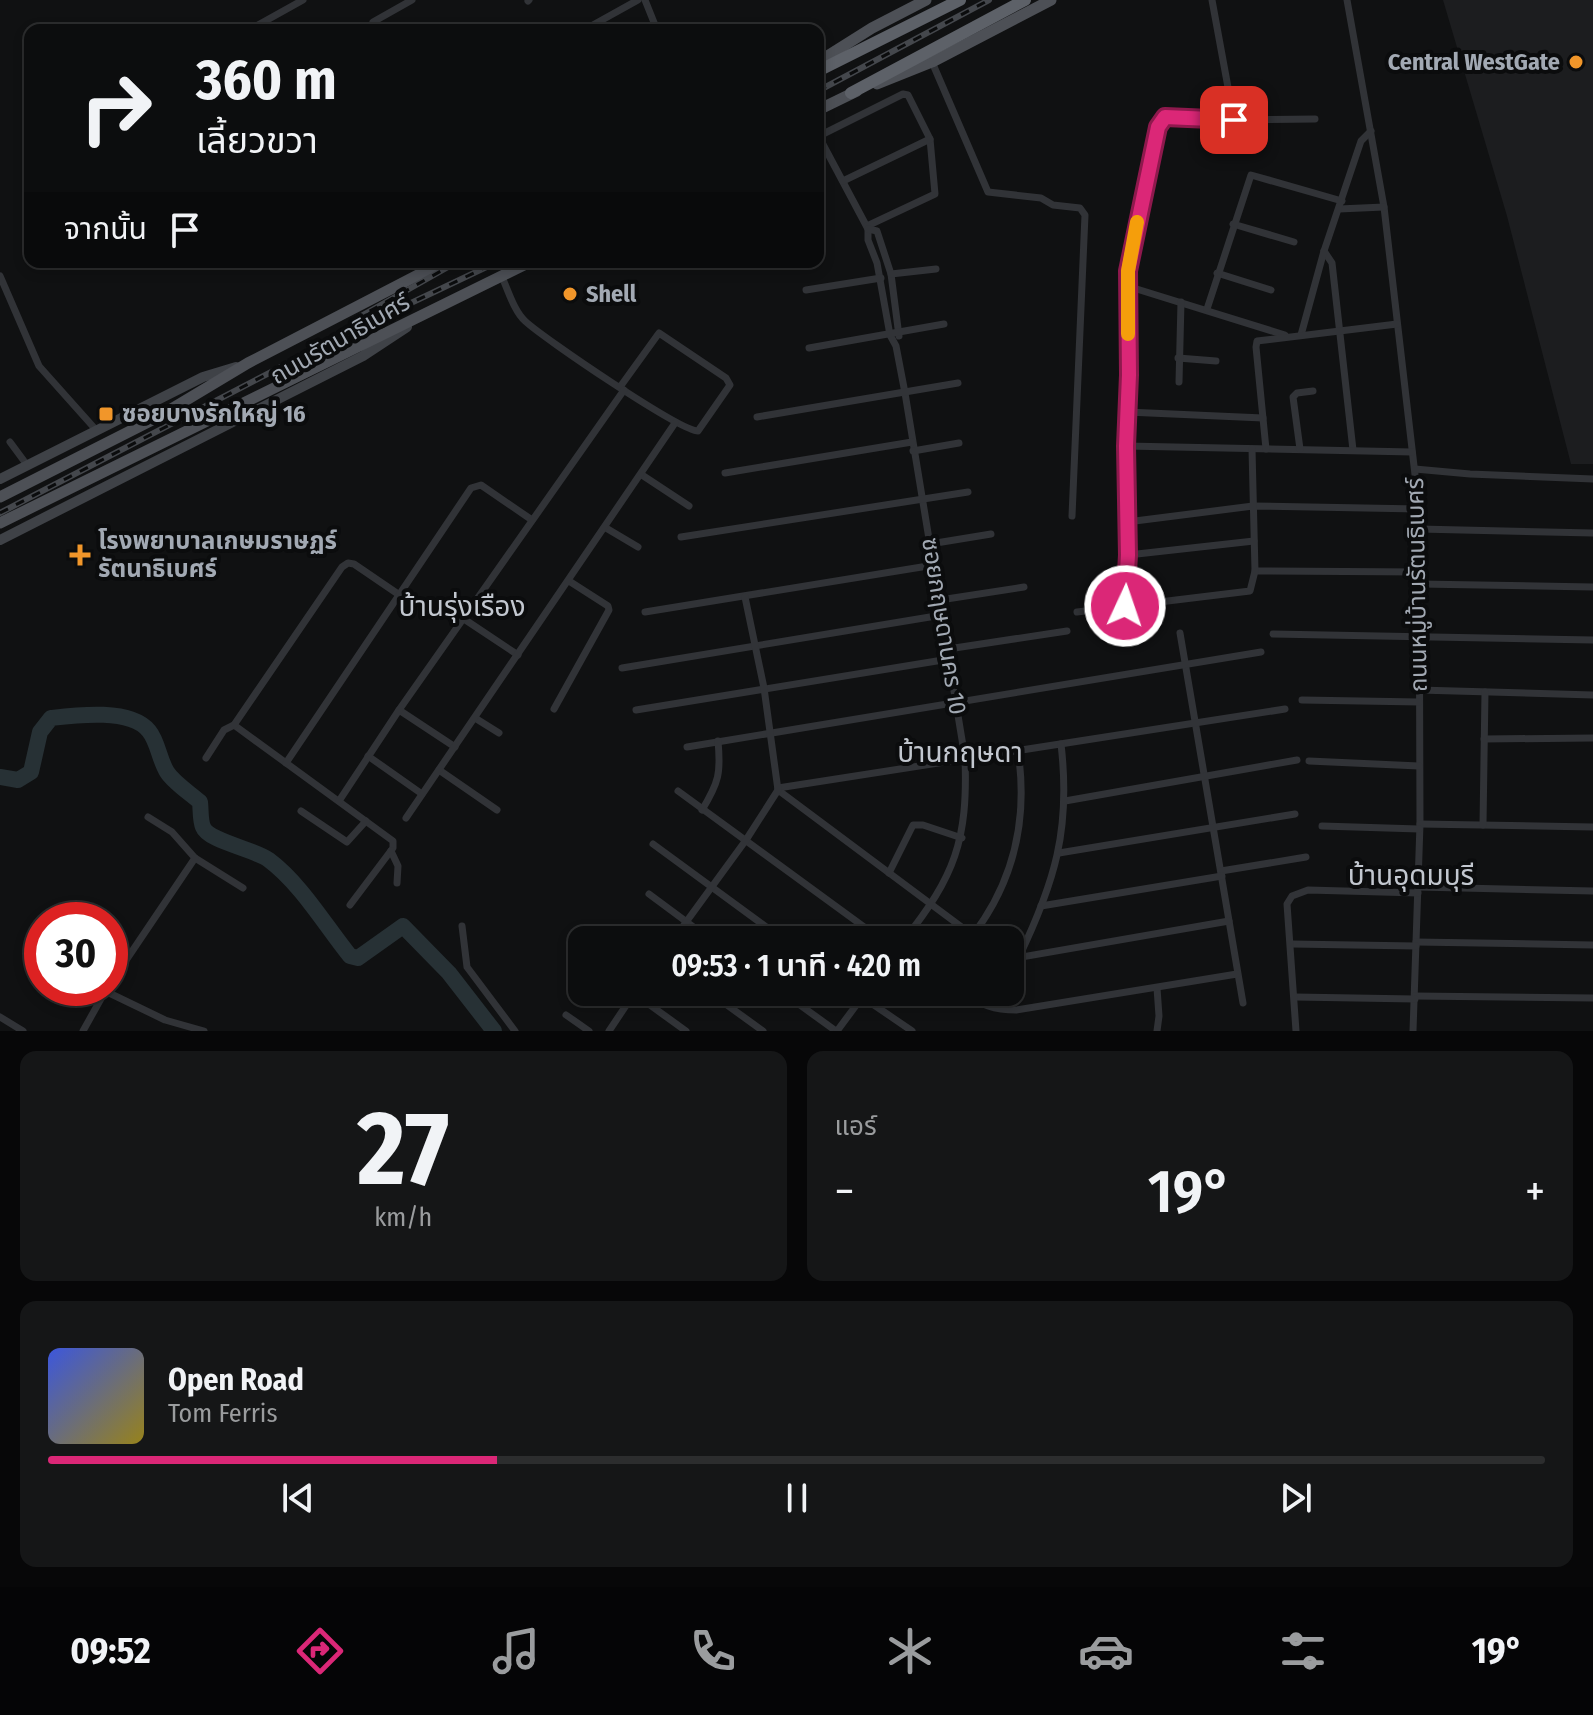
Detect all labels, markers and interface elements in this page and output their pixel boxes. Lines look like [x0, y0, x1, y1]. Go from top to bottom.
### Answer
text: 360 m [196, 47, 337, 114]
place label: Central WestGate [1388, 48, 1560, 76]
marker: Central WestGate [1567, 53, 1585, 71]
icon: right [64, 56, 168, 160]
pin [1200, 86, 1268, 154]
icon: arrive [1212, 98, 1256, 142]
text: เลี้ยวขวา [196, 119, 318, 163]
icon: arrive [163, 208, 207, 252]
text: จากนั้น [64, 211, 147, 247]
place label: Shell [586, 280, 637, 308]
marker: Shell [561, 285, 579, 303]
street label: ถนนรัตนาธิเบศร์ [265, 287, 416, 390]
place label: ซอยบางรักใหญ่ 16 [122, 400, 306, 428]
marker: ซอยบางรักใหญ่ 16 [97, 405, 115, 423]
street label: ถนนหมู่บ้านรัตนธิเบศร์ [1401, 476, 1434, 692]
place label: โรงพยาบาลเกษมราษฏร์ รัตนาธิเบศร์ [98, 527, 337, 583]
street label: ซอยกฤษดานคร 10 [916, 536, 972, 716]
marker: โรงพยาบาลเกษมราษฏร์ รัตนาธิเบศร์ [69, 544, 91, 566]
position arrow [1083, 564, 1167, 648]
district label: บ้านรุ่งเรือง [399, 590, 525, 623]
district label: บ้านกฤษดา [897, 736, 1023, 769]
district label: บ้านอุดมบุรี [1348, 859, 1474, 892]
speed limit sign: 30 [24, 902, 128, 1006]
text: 09:53 · 1 นาที · 420 m [671, 948, 921, 984]
text: 27 [357, 1087, 449, 1212]
text: แอร์ [835, 1111, 877, 1142]
text: 19° [1148, 1156, 1231, 1228]
text: − [835, 1165, 854, 1218]
text: + [1525, 1165, 1545, 1218]
text: km/h [374, 1202, 432, 1233]
text: Open Road [168, 1362, 304, 1398]
text: Tom Ferris [168, 1398, 278, 1429]
icon: previous [276, 1476, 320, 1520]
icon: pause [775, 1476, 819, 1520]
icon: next [1274, 1476, 1318, 1520]
icon: directions [292, 1623, 348, 1679]
icon: music [488, 1623, 544, 1679]
icon: phone [685, 1623, 741, 1679]
icon: climate [882, 1623, 938, 1679]
icon: car [1078, 1623, 1134, 1679]
icon: filters [1275, 1623, 1331, 1679]
text: 09:52 [70, 1629, 151, 1673]
text: 19° [1472, 1629, 1523, 1673]

